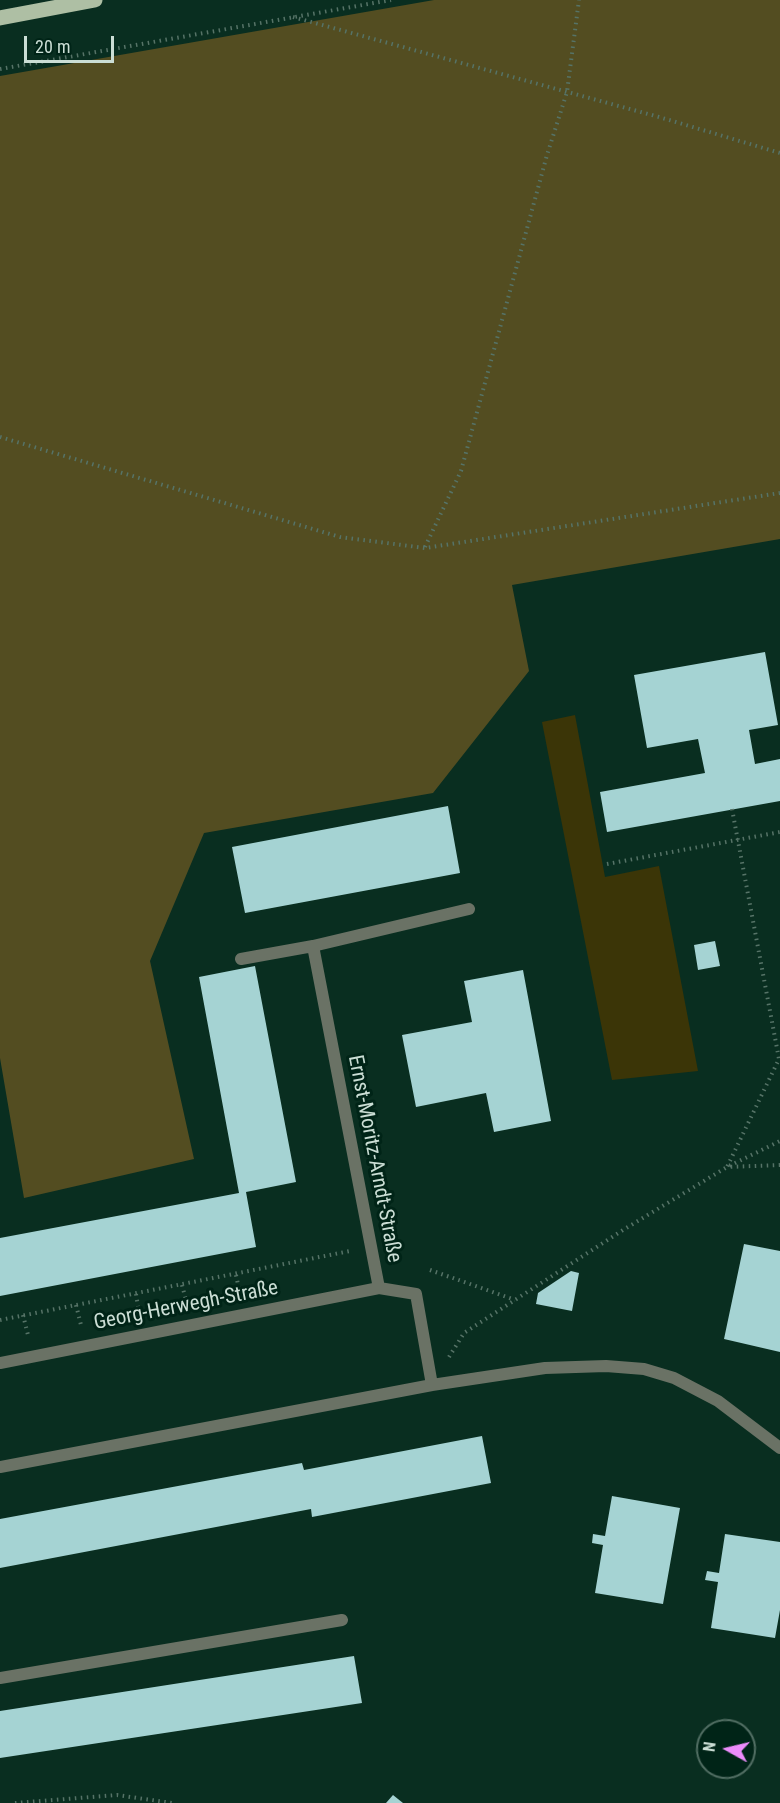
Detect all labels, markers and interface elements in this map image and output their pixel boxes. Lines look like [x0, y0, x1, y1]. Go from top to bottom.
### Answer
scale bar [27, 24, 117, 62]
text: 20 m [35, 36, 70, 57]
street label: Ernst-Moritz-Arndt-Straße [342, 1053, 406, 1265]
street label: Georg-Herwegh-Straße [92, 1276, 280, 1336]
north arrow [696, 1719, 756, 1779]
text: N [700, 1741, 720, 1753]

